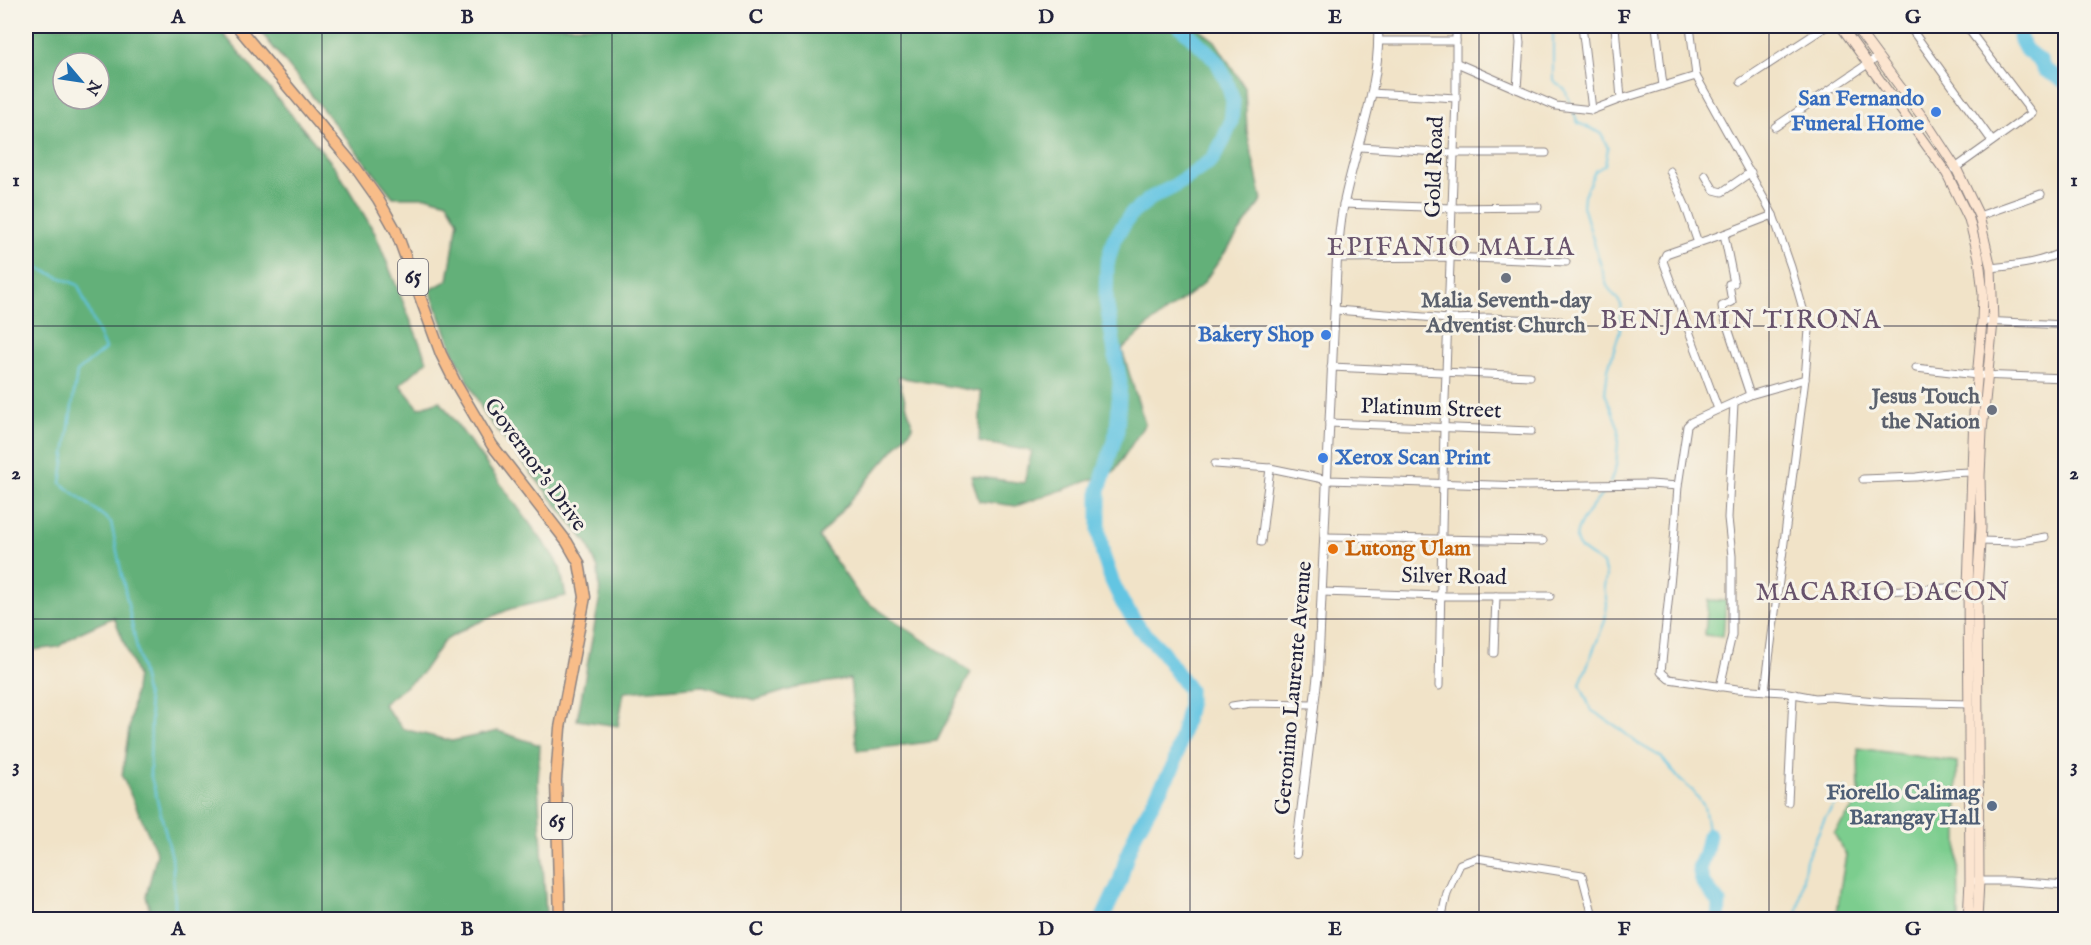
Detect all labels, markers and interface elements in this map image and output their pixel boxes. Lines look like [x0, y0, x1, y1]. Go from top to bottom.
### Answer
text: A [170, 5, 186, 30]
text: B [460, 5, 474, 30]
text: C [749, 5, 763, 30]
text: D [1038, 5, 1054, 30]
text: E [1328, 5, 1342, 30]
text: F [1618, 5, 1631, 30]
text: G [1905, 5, 1922, 30]
north arrow [51, 51, 111, 111]
text: N [80, 76, 105, 98]
place label: San Fernando Funeral Home [1791, 85, 1924, 138]
marker: San Fernando Funeral Home [1929, 105, 1943, 119]
street label: Gold Road [1419, 116, 1451, 218]
text: 1 [12, 168, 20, 193]
text: 1 [2070, 168, 2078, 193]
district label: EPIFANIO MALIA [1327, 231, 1575, 264]
road number: 65 [398, 259, 428, 295]
marker: Malia Seventh-day Adventist Church [1499, 271, 1513, 285]
place label: Malia Seventh-day Adventist Church [1421, 287, 1592, 340]
district label: BENJAMIN TIRONA [1600, 304, 1882, 337]
place label: Bakery Shop [1198, 321, 1314, 349]
marker: Bakery Shop [1319, 328, 1333, 342]
place label: Jesus Touch the Nation [1868, 383, 1980, 436]
street label: Governor's Drive [477, 393, 593, 537]
street label: Platinum Street [1360, 393, 1502, 425]
marker: Jesus Touch the Nation [1985, 403, 1999, 417]
place label: Xerox Scan Print [1334, 444, 1491, 472]
marker: Xerox Scan Print [1316, 451, 1330, 465]
text: 2 [11, 461, 21, 486]
text: 2 [2069, 461, 2079, 486]
place label: Lutong Ulam [1345, 535, 1471, 563]
marker: Lutong Ulam [1326, 542, 1340, 556]
street label: Geronimo Laurente Avenue [1269, 560, 1319, 816]
street label: Silver Road [1401, 562, 1507, 592]
district label: MACARIO DACON [1756, 576, 2010, 609]
text: 3 [12, 754, 20, 779]
text: 3 [2070, 754, 2078, 779]
place label: Fiorello Calimag Barangay Hall [1826, 779, 1981, 832]
marker: Fiorello Calimag Barangay Hall [1985, 799, 1999, 813]
road number: 65 [542, 803, 572, 839]
text: A [170, 917, 186, 942]
text: B [460, 917, 474, 942]
text: C [749, 917, 763, 942]
text: D [1038, 917, 1054, 942]
text: E [1328, 917, 1342, 942]
text: F [1618, 917, 1631, 942]
text: G [1905, 917, 1922, 942]

